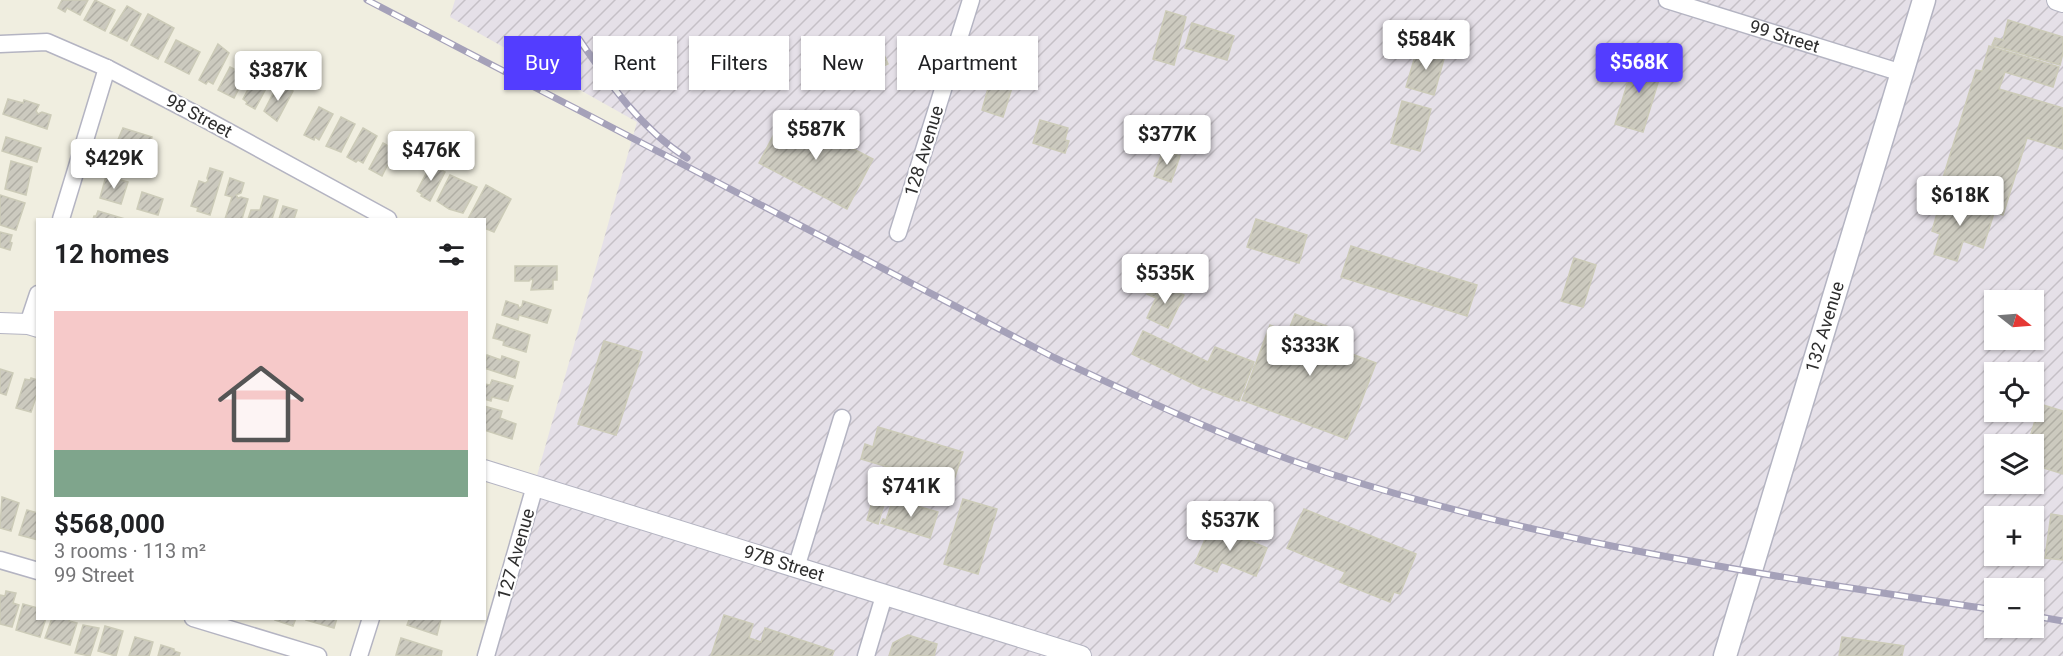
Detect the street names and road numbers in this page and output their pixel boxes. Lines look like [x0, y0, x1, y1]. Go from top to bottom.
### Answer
street label: 99 Street [1747, 15, 1822, 57]
street label: 98 Street [162, 89, 236, 142]
street label: 128 Avenue [900, 103, 947, 199]
street label: 132 Avenue [1801, 279, 1848, 375]
street label: 127 Avenue [493, 506, 539, 602]
street label: 97B Street [741, 540, 827, 585]

